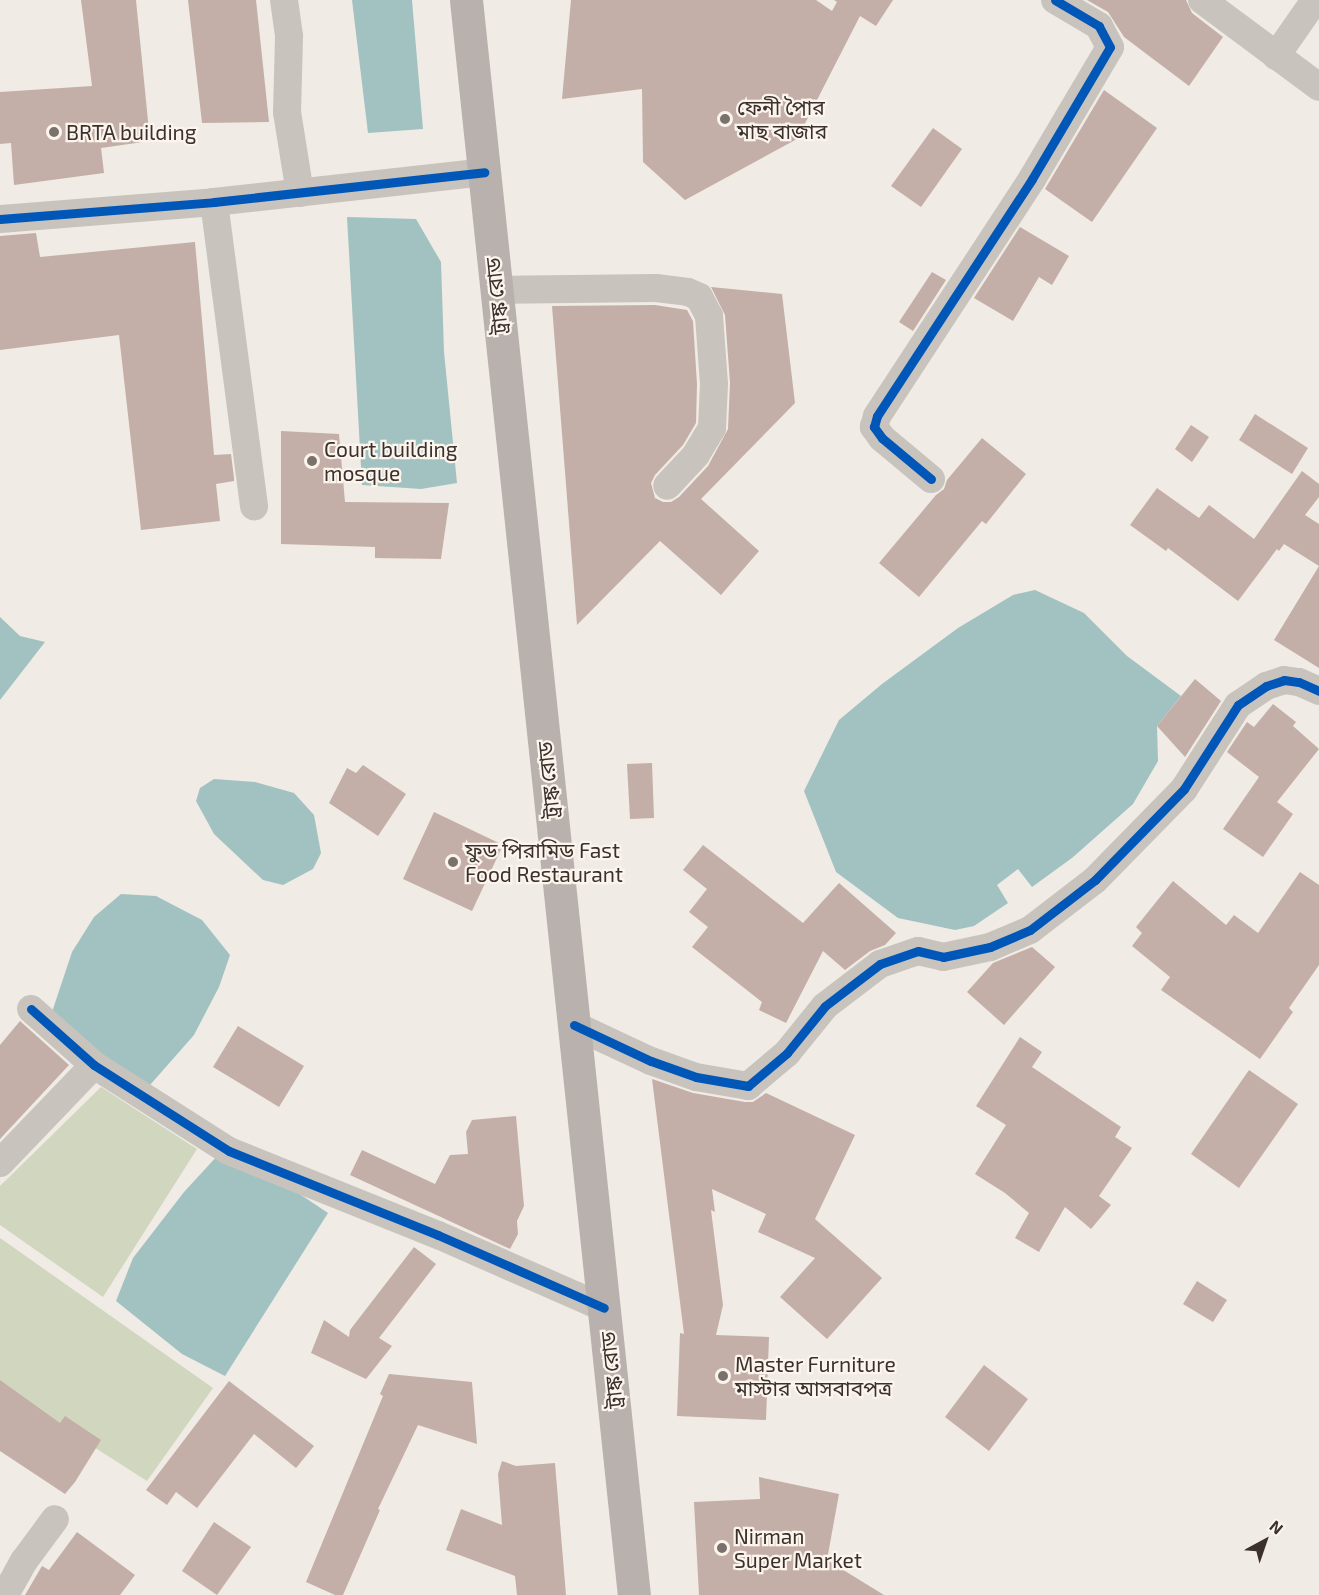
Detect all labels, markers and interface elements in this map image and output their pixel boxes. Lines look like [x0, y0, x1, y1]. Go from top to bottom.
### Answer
place label: ফেনী পৈার মাছ বাজার [737, 94, 827, 144]
marker: ফেনী পৈার মাছ বাজার [718, 112, 732, 126]
place label: BRTA building [66, 119, 197, 145]
marker: BRTA building [47, 125, 61, 139]
street label: ট্রাঙ্ক রোড [479, 256, 513, 336]
place label: Court building mosque [324, 436, 458, 486]
marker: Court building mosque [305, 454, 319, 468]
street label: ট্রাঙ্ক রোড [531, 740, 565, 820]
place label: ফুড পিরামিড Fast Food Restaurant [465, 837, 623, 887]
marker: ফুড পিরামিড Fast Food Restaurant [446, 855, 460, 869]
street label: ট্রাঙ্ক রোড [594, 1330, 628, 1410]
place label: Master Furniture মাস্টার আসবাবপত্র [735, 1351, 896, 1401]
marker: Master Furniture মাস্টার আসবাবপত্র [716, 1369, 730, 1383]
north arrow [1235, 1511, 1295, 1571]
text: N [1266, 1516, 1287, 1538]
place label: Nirman Super Market [734, 1523, 862, 1573]
marker: Nirman Super Market [715, 1541, 729, 1555]

